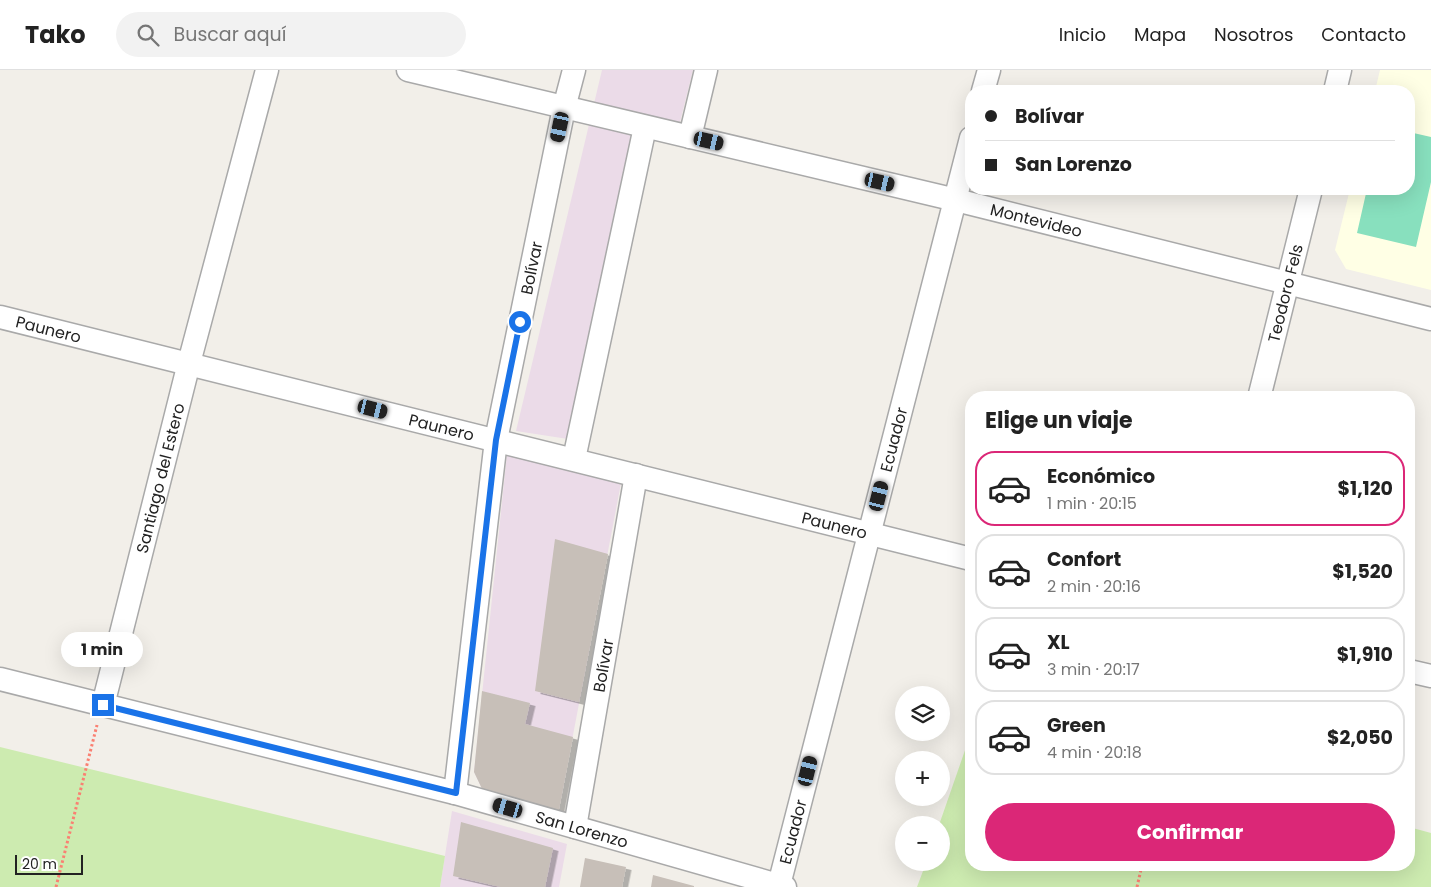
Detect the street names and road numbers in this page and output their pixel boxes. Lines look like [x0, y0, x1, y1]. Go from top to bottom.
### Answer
street label: Montevideo [988, 198, 1085, 243]
street label: Bolívar [515, 239, 548, 297]
street label: Teodoro Fels [1262, 242, 1308, 345]
street label: Paunero [13, 310, 84, 348]
street label: Santiago del Estero [130, 401, 190, 556]
street label: Ecuador [874, 405, 913, 474]
street label: Paunero [406, 408, 477, 446]
street label: Paunero [799, 506, 870, 544]
street label: Bolívar [587, 637, 619, 694]
street label: Ecuador [773, 797, 812, 867]
street label: San Lorenzo [533, 805, 631, 853]

